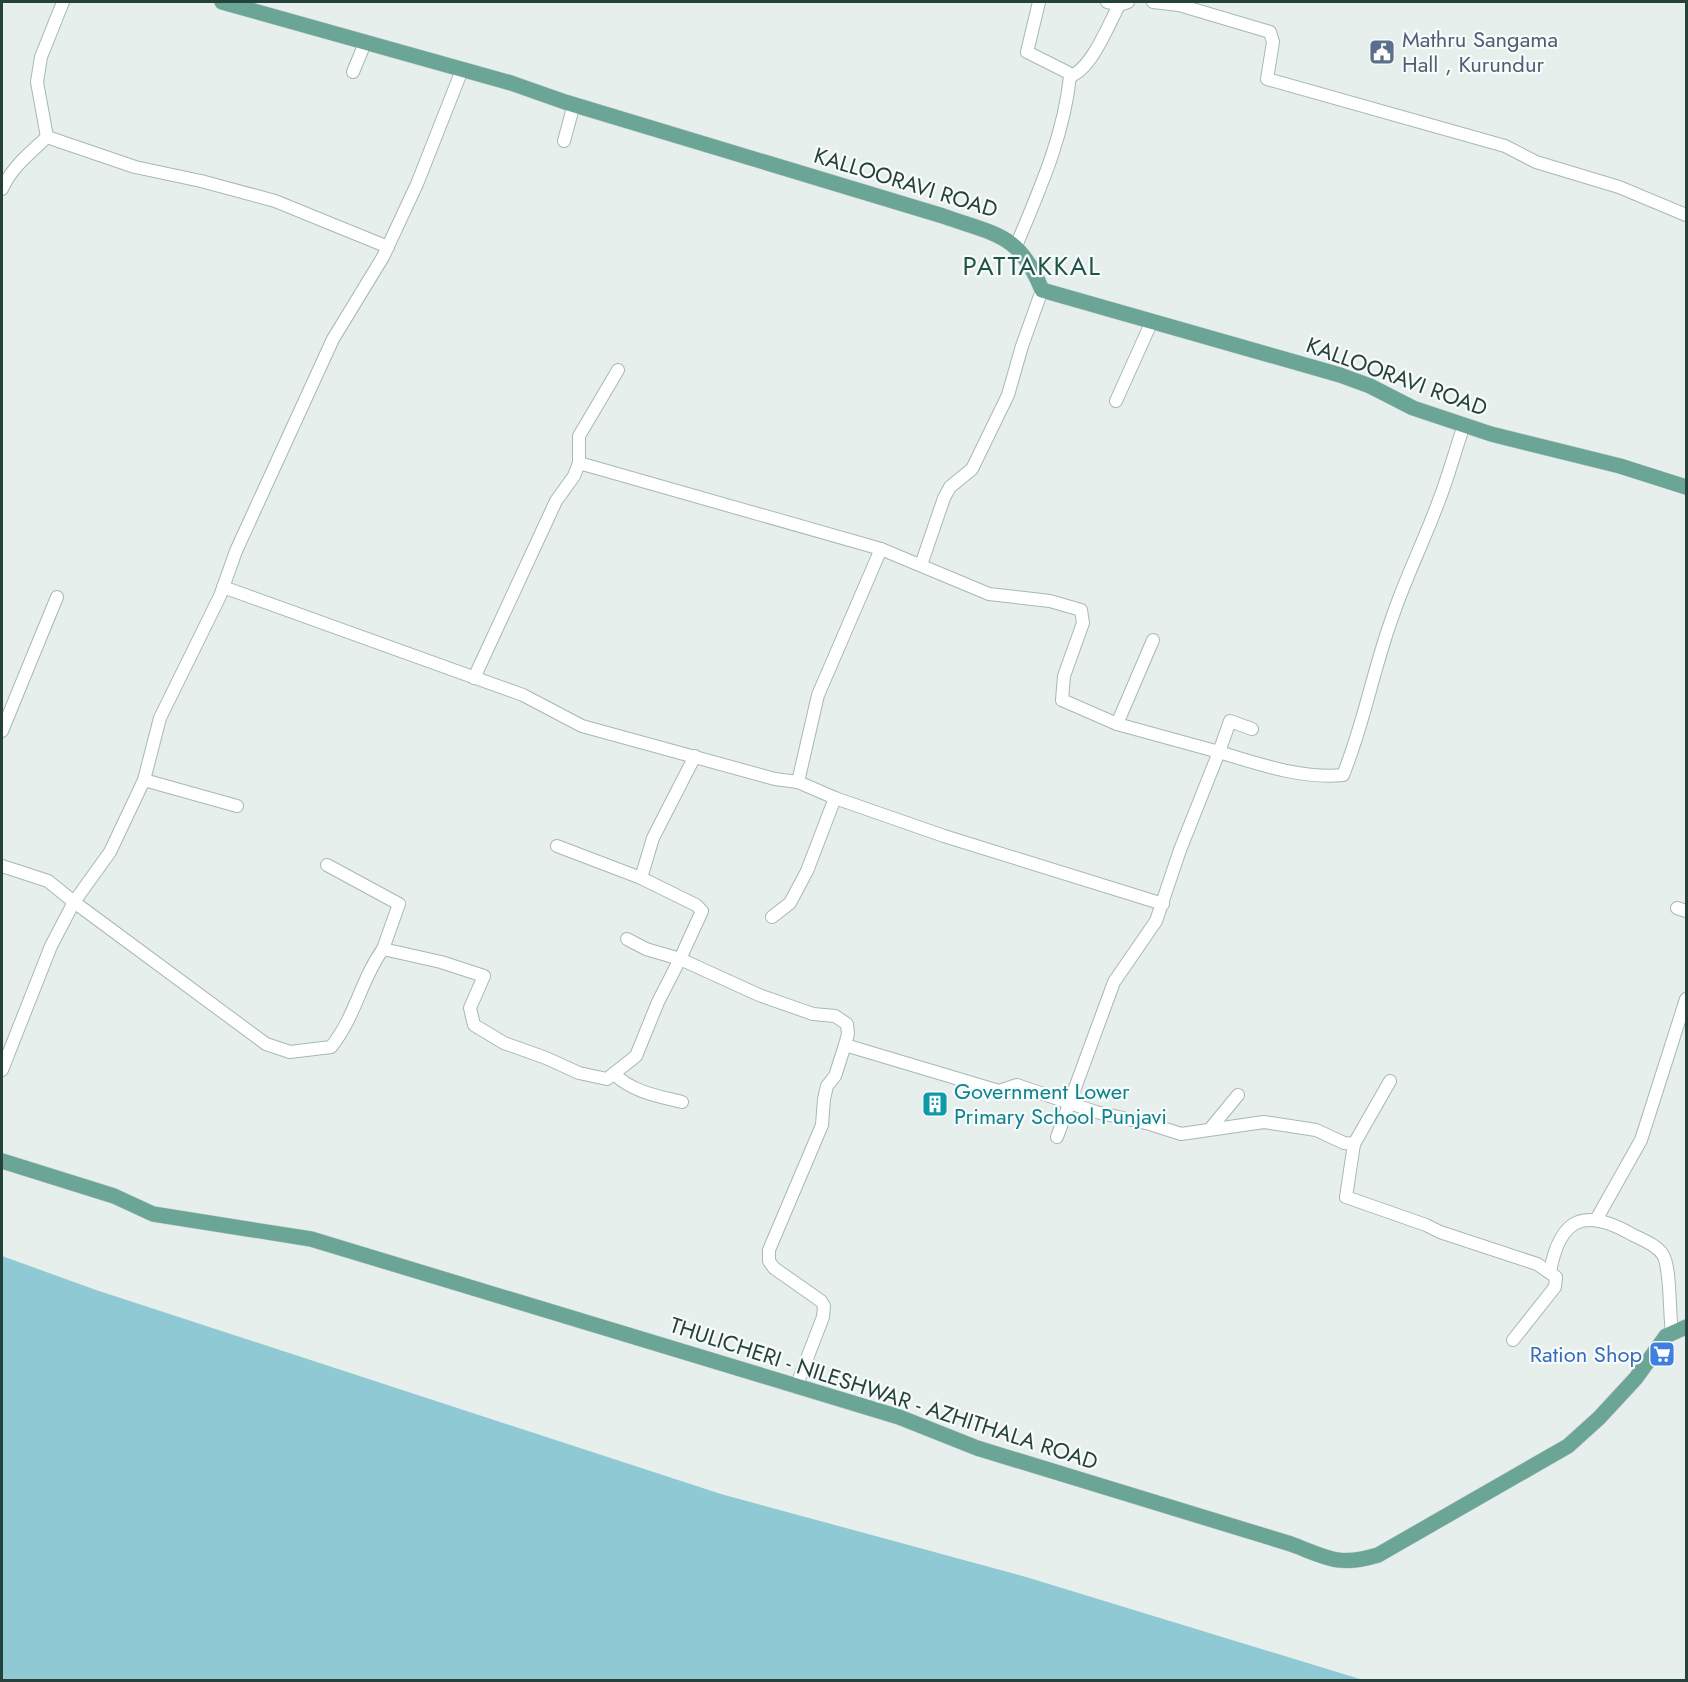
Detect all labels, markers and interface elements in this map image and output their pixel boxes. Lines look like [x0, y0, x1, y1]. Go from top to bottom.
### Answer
place label: Mathru Sangama Hall , Kurundur [1402, 23, 1558, 80]
public building icon: Mathru Sangama Hall , Kurundur [1367, 37, 1397, 67]
street label: KALLOORAVI ROAD [810, 139, 1002, 225]
district label: PATTAKKAL [962, 247, 1102, 285]
street label: KALLOORAVI ROAD [1302, 328, 1492, 424]
place label: Government Lower Primary School Punjavi [954, 1075, 1167, 1132]
building icon: Government Lower Primary School Punjavi [920, 1089, 950, 1119]
street label: THULICHERI - NILESHWAR - AZHITHALA ROAD [666, 1309, 1102, 1477]
place label: Ration Shop [1530, 1338, 1642, 1370]
supermarket icon: Ration Shop [1647, 1339, 1677, 1369]

